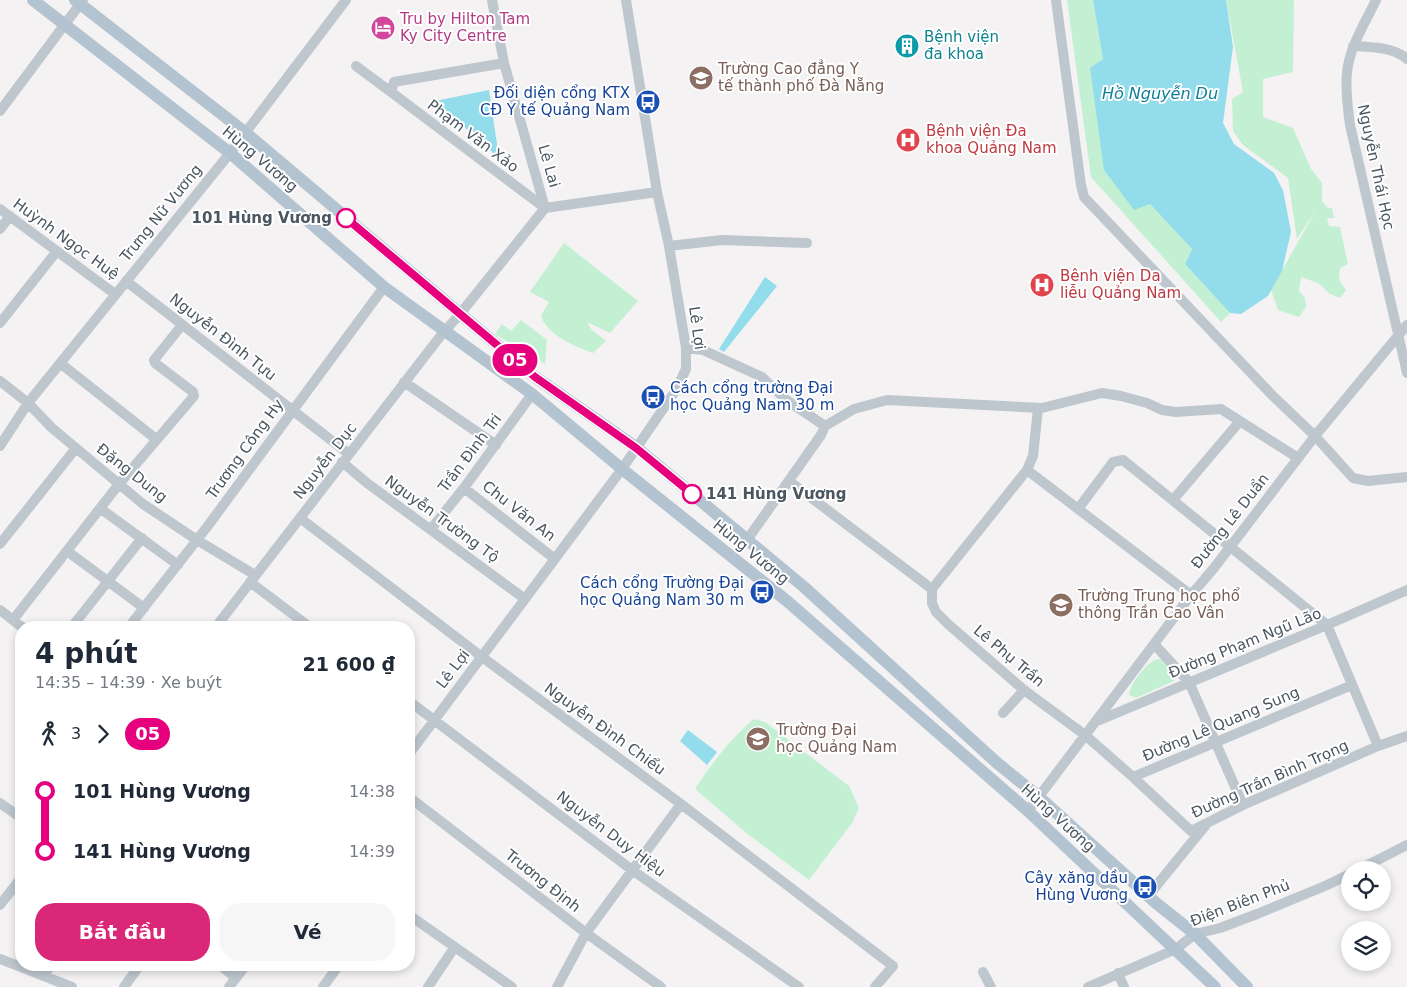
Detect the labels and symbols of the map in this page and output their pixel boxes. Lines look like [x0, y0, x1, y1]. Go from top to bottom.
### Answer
place label: Tru by Hilton Tam Ky City Centre [399, 10, 530, 45]
hotel icon: Tru by Hilton Tam Ky City Centre [370, 15, 396, 41]
place label: Bệnh viện đa khoa [924, 28, 999, 63]
building icon: Bệnh viện đa khoa [894, 33, 920, 59]
place label: Trường Cao đẳng Y tế thành phố Đà Nẵng [717, 59, 884, 95]
school or university icon: Trường Cao đẳng Y tế thành phố Đà Nẵng [688, 65, 714, 91]
place label: Đối diện cổng KTX CĐ Y tế Quảng Nam [480, 84, 630, 119]
water label: Hồ Nguyễn Du [1102, 84, 1218, 103]
bus stop icon: Đối diện cổng KTX CĐ Y tế Quảng Nam [635, 89, 661, 115]
street label: Phạm Văn Xảo [424, 96, 522, 176]
street label: Nguyễn Thái Học [1354, 102, 1398, 232]
street label: Hùng Vương [219, 122, 301, 196]
place label: Bệnh viện Đa khoa Quảng Nam [926, 122, 1057, 157]
hospital icon: Bệnh viện Đa khoa Quảng Nam [895, 127, 921, 153]
street label: Lê Lai [534, 142, 564, 190]
street label: Trưng Nữ Vương [116, 161, 206, 266]
street label: Huỳnh Ngọc Huệ [10, 195, 122, 283]
marker: 101 Hùng Vương [336, 208, 356, 228]
place label: 101 Hùng Vương [192, 209, 332, 227]
place label: Bệnh viện Da liễu Quảng Nam [1060, 267, 1181, 302]
hospital icon: Bệnh viện Da liễu Quảng Nam [1029, 272, 1055, 298]
street label: Nguyễn Đình Tựu [166, 290, 280, 384]
street label: Lê Lợi [685, 305, 709, 351]
line badge: 05 [492, 344, 538, 376]
place label: Cách cổng trường Đại học Quảng Nam 30 m [670, 379, 834, 414]
bus stop icon: Cách cổng trường Đại học Quảng Nam 30 m [640, 384, 666, 410]
street label: Trương Công Hy [202, 395, 287, 503]
street label: Trần Đình Tri [434, 410, 505, 497]
street label: Nguyễn Dục [290, 419, 360, 503]
street label: Đặng Dung [93, 440, 171, 506]
street label: Đường Lê Duẩn [1187, 470, 1273, 572]
street label: Nguyễn Trường Tộ [381, 472, 503, 566]
street label: Chu Văn An [479, 477, 559, 545]
marker: 141 Hùng Vương [682, 484, 702, 504]
place label: 141 Hùng Vương [706, 485, 846, 503]
street label: Hùng Vương [709, 516, 793, 588]
place label: Cách cổng Trường Đại học Quảng Nam 30 m [580, 574, 744, 609]
bus stop icon: Cách cổng Trường Đại học Quảng Nam 30 m [749, 579, 775, 605]
place label: Trường Trung học phổ thông Trần Cao Vân [1077, 587, 1240, 622]
school or university icon: Trường Trung học phổ thông Trần Cao Vân [1048, 592, 1074, 618]
street label: Đường Phạm Ngũ Lão [1166, 604, 1324, 682]
street label: Lê Phụ Trần [970, 621, 1048, 691]
street label: Lê Lợi [433, 646, 473, 692]
street label: Nguyễn Đình Chiểu [541, 679, 669, 779]
street label: Đường Lê Quang Sung [1140, 683, 1302, 765]
place label: Trường Đại học Quảng Nam [775, 721, 897, 756]
school or university icon: Trường Đại học Quảng Nam [745, 726, 771, 752]
street label: Đường Trần Bình Trọng [1189, 736, 1351, 822]
street label: Hùng Vương [1018, 780, 1098, 856]
street label: Nguyễn Duy Hiệu [553, 787, 669, 881]
street label: Trương Định [501, 845, 584, 916]
place label: Cây xăng dầu Hùng Vương [1025, 869, 1128, 904]
bus stop icon: Cây xăng dầu Hùng Vương [1132, 874, 1158, 900]
street label: Điện Biên Phủ [1188, 876, 1292, 930]

